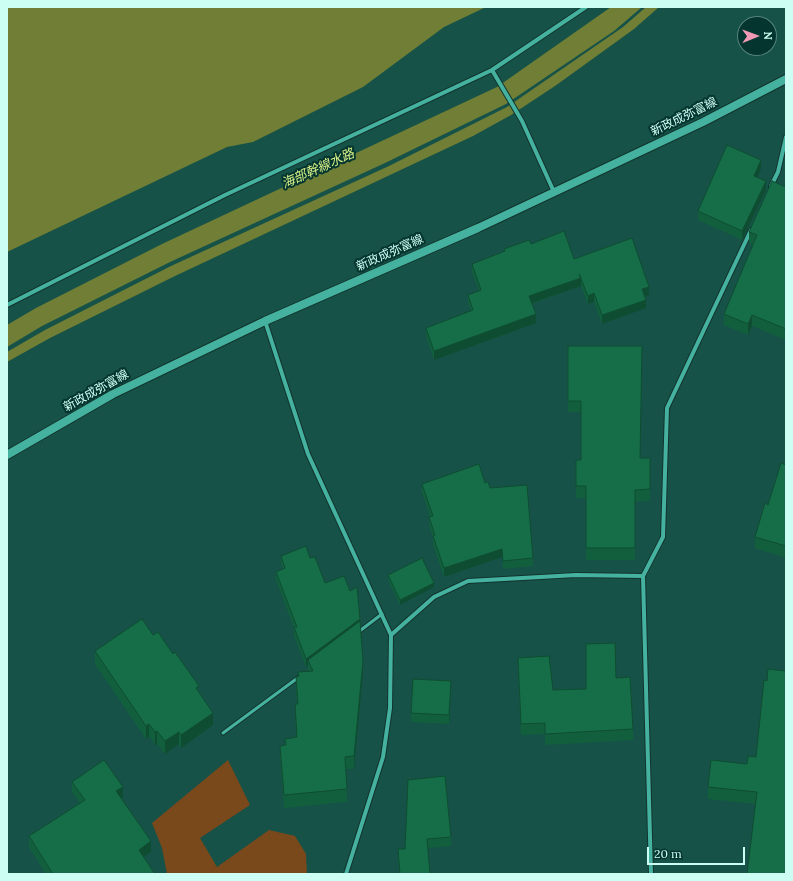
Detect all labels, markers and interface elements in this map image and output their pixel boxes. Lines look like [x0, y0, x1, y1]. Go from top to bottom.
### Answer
north arrow [737, 16, 777, 56]
text: N [761, 31, 775, 40]
street label: 新政成弥富線 [648, 95, 720, 139]
water label: 海部幹線水路 [279, 146, 357, 192]
street label: 新政成弥富線 [354, 232, 426, 274]
street label: 新政成弥富線 [61, 367, 131, 415]
scale bar [649, 839, 747, 865]
text: 20 m [654, 846, 682, 861]

